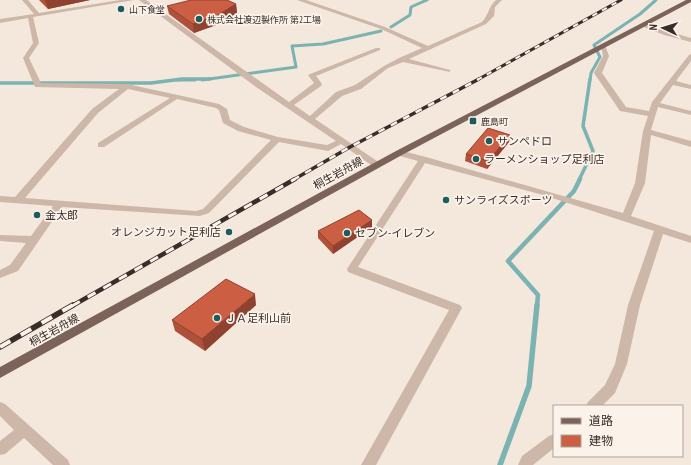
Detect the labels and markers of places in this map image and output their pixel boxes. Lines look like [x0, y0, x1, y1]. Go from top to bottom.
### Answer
marker: 山下食堂 [116, 4, 126, 14]
place label: 山下食堂 [129, 4, 165, 15]
marker: 株式会社渡辺製作所 第2工場 [194, 14, 204, 24]
place label: 株式会社渡辺製作所 第2工場 [207, 14, 321, 25]
marker: 鹿島町 [468, 116, 478, 126]
place label: 鹿島町 [481, 116, 508, 127]
place label: サンペドロ [497, 134, 552, 148]
marker: サンペドロ [484, 136, 494, 146]
place label: ラーメンショップ足利店 [484, 152, 605, 166]
marker: ラーメンショップ足利店 [471, 154, 481, 164]
place label: サンライズスポーツ [454, 193, 552, 207]
marker: サンライズスポーツ [441, 195, 451, 205]
place label: 金太郎 [45, 208, 78, 222]
marker: 金太郎 [32, 210, 42, 220]
place label: オレンジカット足利店 [111, 225, 221, 239]
place label: セブン-イレブン [355, 226, 435, 240]
marker: オレンジカット足利店 [224, 227, 234, 237]
marker: セブン-イレブン [342, 228, 352, 238]
place label: ＪＡ足利山前 [225, 311, 291, 325]
marker: ＪＡ足利山前 [212, 313, 222, 323]

